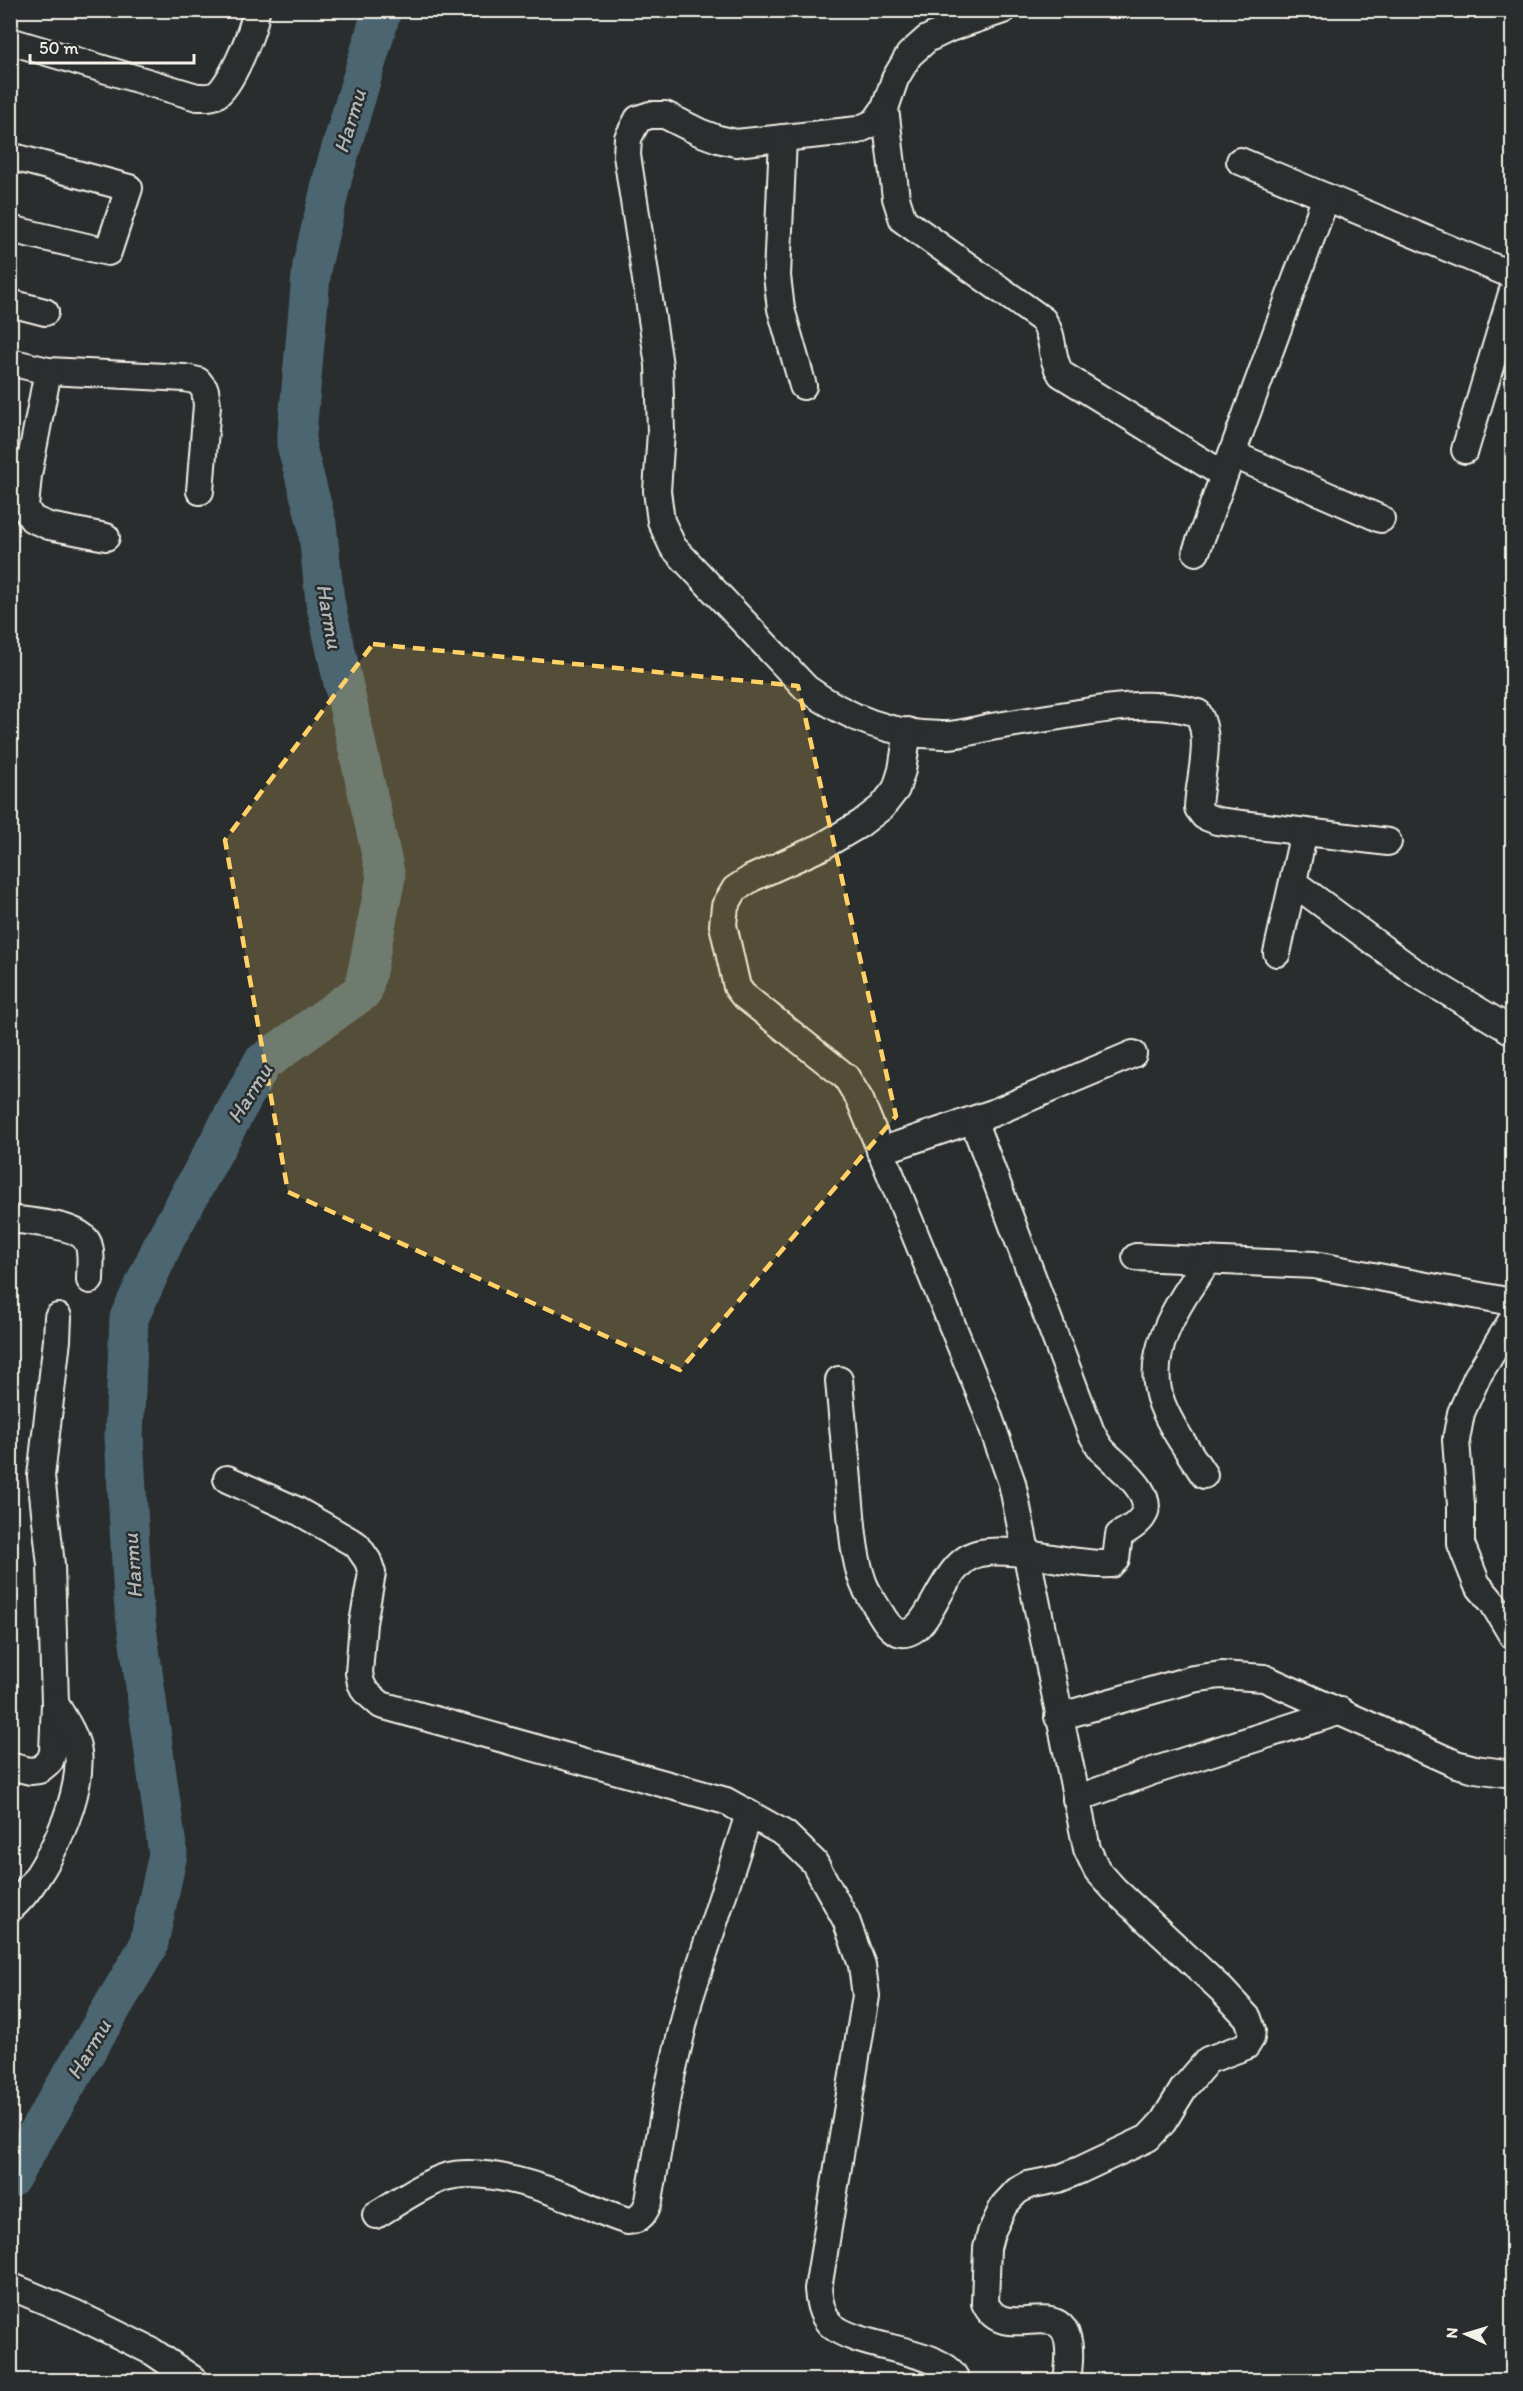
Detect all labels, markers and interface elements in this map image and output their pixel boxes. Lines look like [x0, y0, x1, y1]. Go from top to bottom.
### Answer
scale bar [30, 27, 194, 65]
text: 50 m [39, 37, 79, 59]
water label: Harmu [327, 85, 372, 156]
water label: Harmu [311, 582, 349, 651]
water label: Harmu [221, 1058, 279, 1128]
water label: Harmu [117, 1532, 148, 1599]
water label: Harmu [60, 2014, 117, 2084]
north arrow [1436, 2304, 1496, 2364]
text: N [1442, 2327, 1461, 2339]

